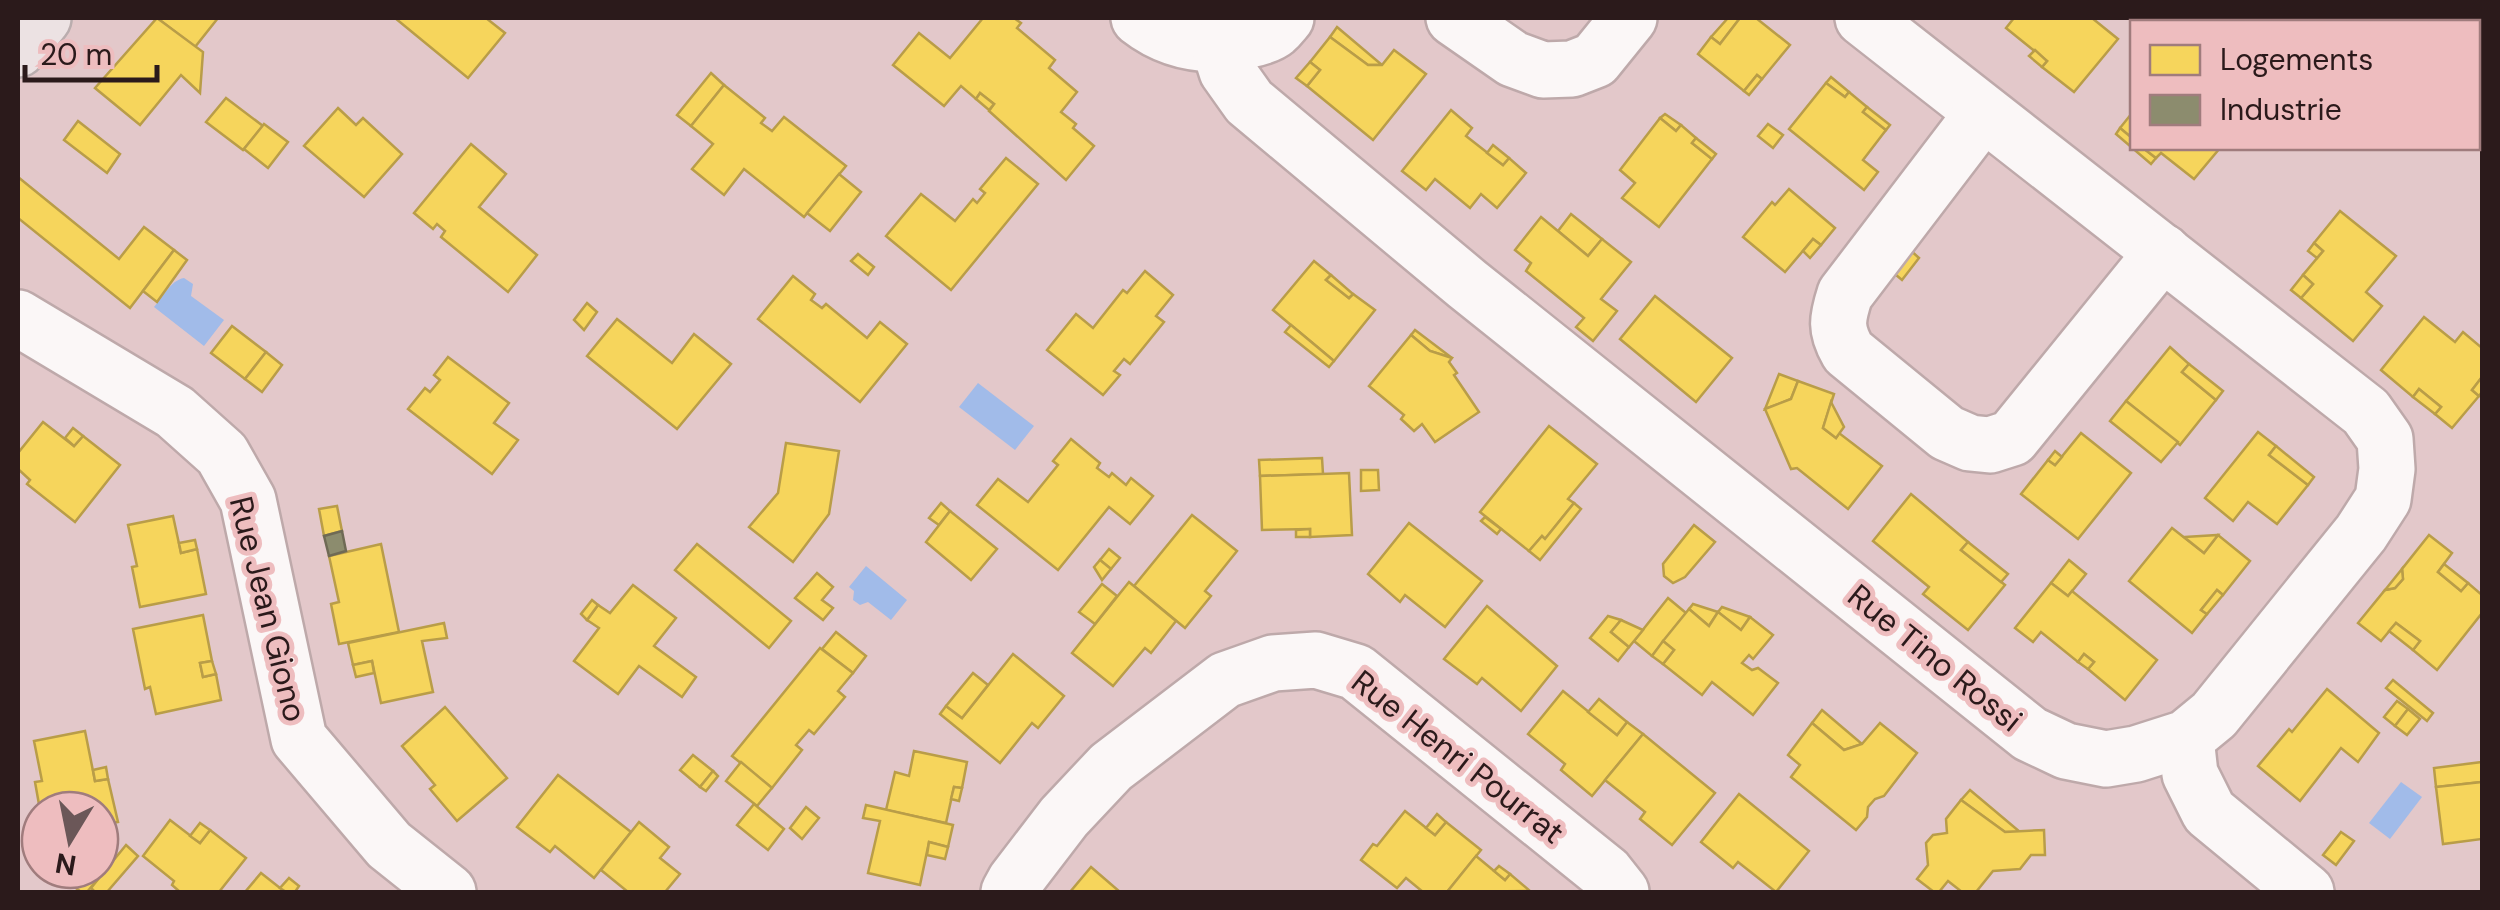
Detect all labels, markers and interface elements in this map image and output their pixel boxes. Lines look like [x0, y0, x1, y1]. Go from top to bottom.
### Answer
scale bar [25, 20, 158, 82]
legend [2130, 20, 2480, 150]
text: 20 m [40, 35, 112, 74]
text: Logements [2220, 40, 2373, 79]
text: Industrie [2220, 90, 2342, 129]
street label: Rue Jean Giono [220, 492, 316, 726]
street label: Rue Tino Rossi [1839, 575, 2031, 741]
street label: Rue Henri Pourrat [1343, 661, 1573, 853]
north arrow [20, 790, 120, 890]
text: N [52, 844, 79, 884]

